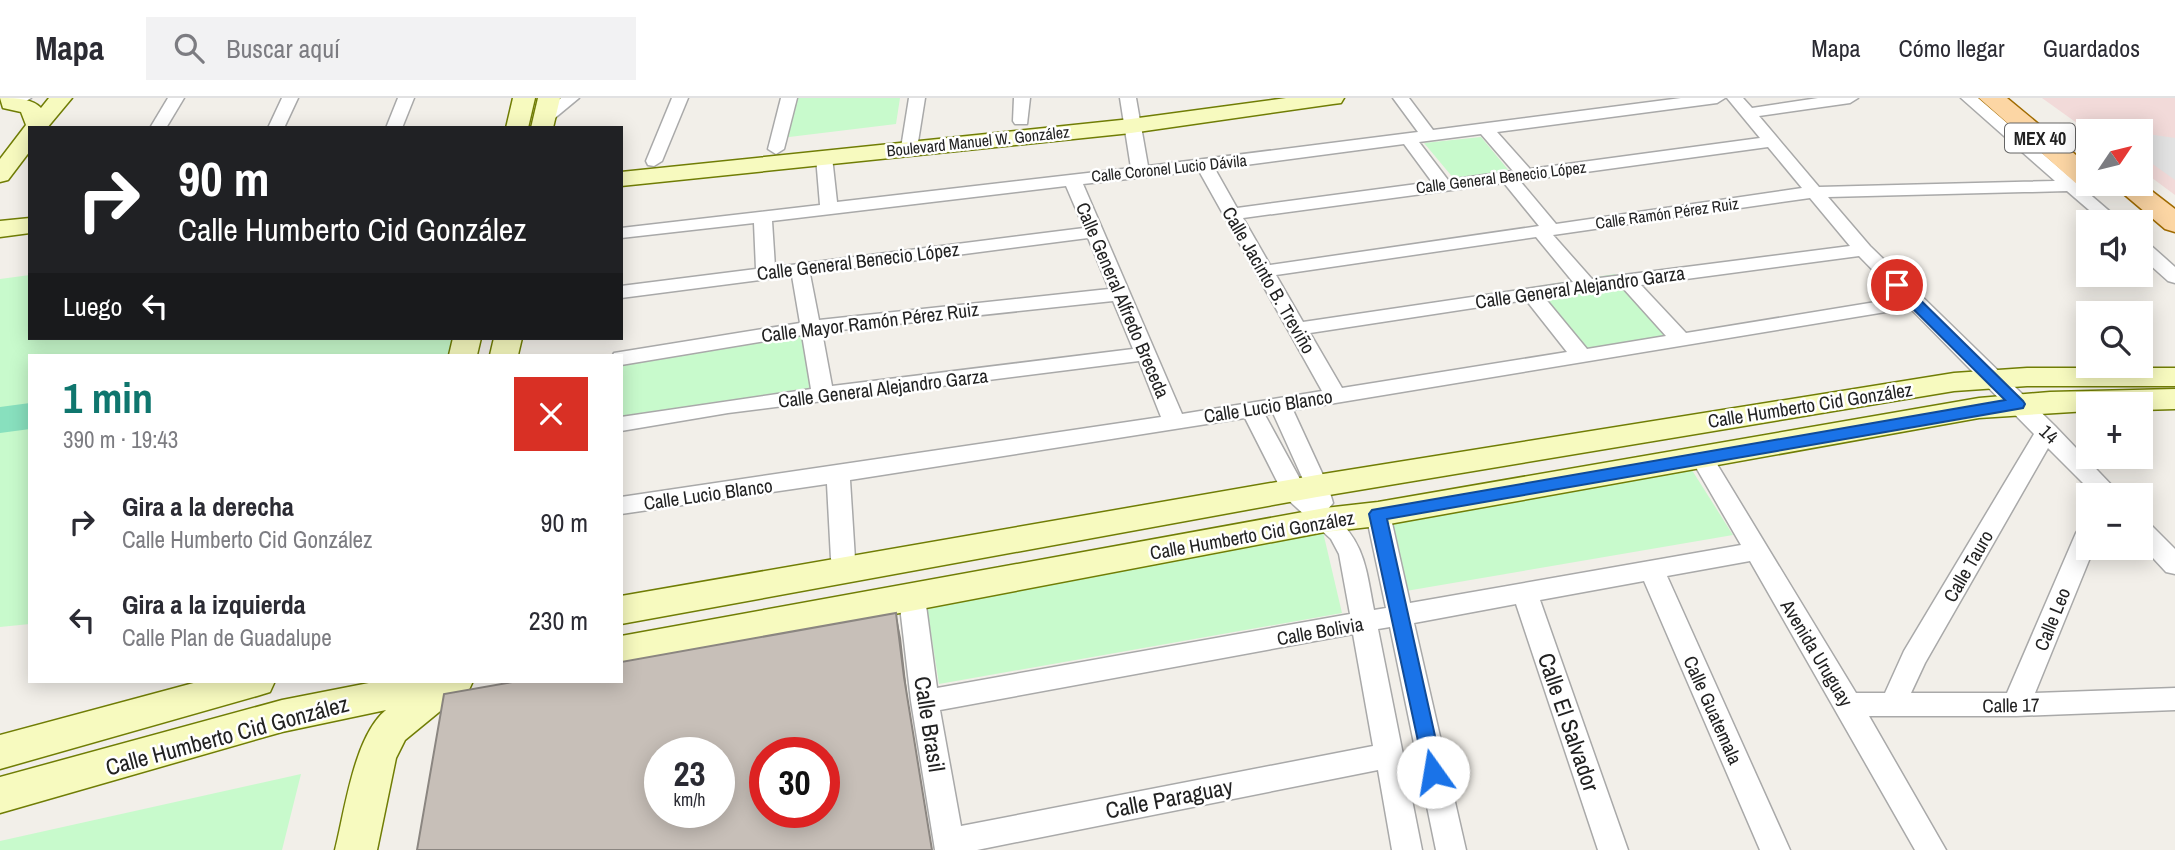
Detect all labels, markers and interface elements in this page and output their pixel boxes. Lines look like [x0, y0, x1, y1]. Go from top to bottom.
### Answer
search box [146, 17, 636, 80]
text: Mapa [35, 26, 104, 70]
icon: search [170, 29, 208, 67]
text: Buscar aquí [226, 31, 340, 66]
text: Mapa [1811, 32, 1861, 64]
text: Cómo llegar [1899, 32, 2005, 64]
text: Guardados [2043, 32, 2140, 64]
north arrow [2076, 119, 2152, 196]
map controls [2076, 119, 2153, 560]
street label: Boulevard Manuel W. González [885, 120, 1071, 162]
road number: MEX 40 [2005, 124, 2075, 153]
text: 90 m [178, 145, 270, 211]
street label: Calle Coronel Lucio Dávila [1090, 149, 1248, 187]
icon: right [63, 154, 154, 245]
street label: Calle General Benecio López [1415, 156, 1588, 198]
street label: Calle Ramón Pérez Ruiz [1594, 192, 1740, 234]
street label: Calle General Alfredo Breceda [1070, 198, 1176, 402]
street label: Calle Jacinto B. Treviño [1216, 202, 1322, 358]
text: Calle Humberto Cid González [178, 208, 527, 251]
button: sound [2076, 210, 2153, 287]
street label: Calle General Benecio López [755, 236, 961, 286]
pin [1867, 255, 1927, 315]
street label: Calle General Alejandro Garza [1474, 259, 1687, 315]
icon: arrive [1878, 266, 1916, 304]
icon: left [136, 287, 174, 325]
text: Luego [63, 289, 122, 324]
street label: Calle Mayor Ramón Pérez Ruiz [760, 296, 980, 348]
button: search [2076, 301, 2153, 378]
street label: Calle General Alejandro Garza [777, 362, 990, 414]
text: 1 min [63, 370, 153, 426]
street label: Calle Humberto Cid González [1706, 376, 1914, 434]
button: close [514, 377, 588, 451]
street label: Calle Lucio Blanco [1202, 383, 1334, 429]
button: + [2076, 392, 2153, 469]
street label: 14 [2034, 419, 2065, 450]
text: 390 m · 19:43 [63, 424, 178, 455]
street label: Calle Lucio Blanco [642, 472, 774, 516]
button: − [2076, 483, 2153, 560]
text: Gira a la derecha [122, 489, 294, 524]
icon: right [63, 503, 101, 541]
street label: Calle Humberto Cid González [1148, 504, 1356, 566]
text: 90 m [541, 505, 588, 540]
text: Calle Humberto Cid González [122, 524, 373, 555]
street label: Calle Tauro [1937, 525, 1999, 607]
street label: Calle Leo [2028, 584, 2076, 654]
text: Gira a la izquierda [122, 587, 306, 622]
street label: Avenida Uruguay [1774, 594, 1859, 711]
icon: left [63, 601, 101, 639]
text: 230 m [529, 603, 588, 638]
street label: Calle Bolivia [1275, 611, 1366, 651]
text: Calle Plan de Guadalupe [122, 622, 332, 653]
street label: Calle El Salvador [1531, 649, 1607, 796]
street label: Calle Guatemala [1678, 652, 1749, 769]
street label: Calle Brasil [907, 674, 953, 774]
street label: Calle Humberto Cid González [102, 688, 352, 782]
street label: Calle 17 [1982, 691, 2040, 718]
position arrow [1396, 735, 1470, 809]
speed limit sign: 30 [749, 737, 840, 828]
text: 23 [674, 750, 705, 797]
street label: Calle Paraguay [1103, 770, 1236, 826]
text: km/h [674, 787, 706, 812]

